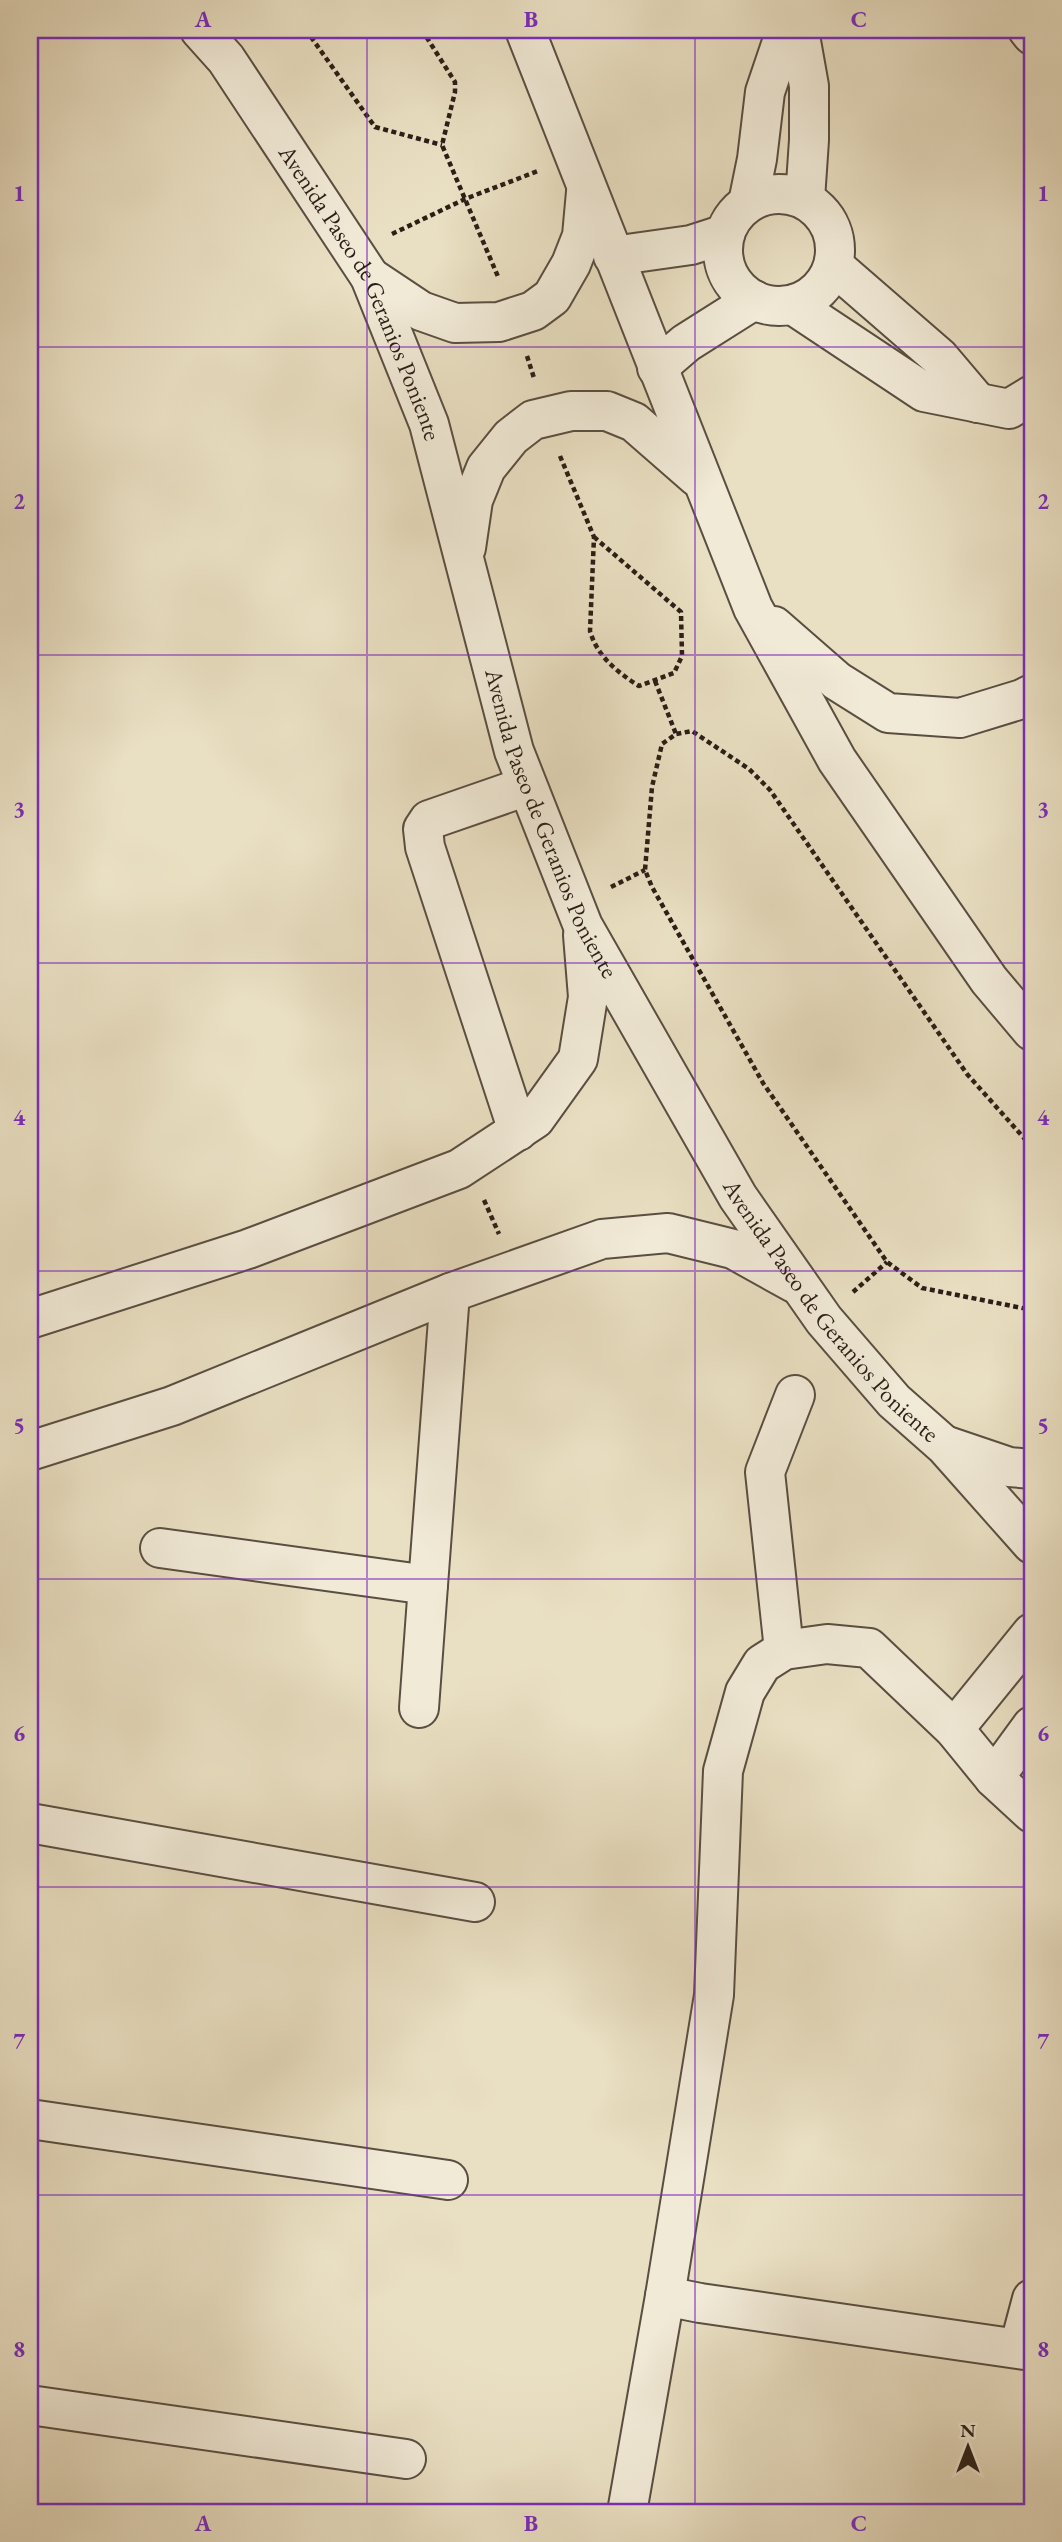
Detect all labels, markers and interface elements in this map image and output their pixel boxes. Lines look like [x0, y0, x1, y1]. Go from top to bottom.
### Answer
text: A [194, 4, 212, 34]
text: B [524, 4, 538, 34]
text: C [851, 4, 867, 34]
street label: Avenida Paseo de Geranios Poniente [271, 138, 449, 444]
text: 1 [13, 178, 25, 208]
text: 1 [1037, 178, 1049, 208]
text: 2 [13, 486, 25, 516]
text: 2 [1037, 486, 1049, 516]
street label: Avenida Paseo de Geranios Poniente [478, 664, 625, 983]
text: 3 [13, 794, 25, 824]
text: 3 [1037, 794, 1049, 824]
text: 4 [13, 1102, 26, 1132]
text: 4 [1037, 1102, 1050, 1132]
street label: Avenida Paseo de Geranios Poniente [716, 1173, 946, 1449]
text: 5 [13, 1410, 25, 1440]
text: 5 [1037, 1410, 1049, 1440]
text: 6 [13, 1718, 25, 1748]
text: 6 [1037, 1718, 1049, 1748]
text: 7 [13, 2026, 26, 2056]
text: 7 [1037, 2026, 1050, 2056]
text: 8 [13, 2334, 25, 2364]
text: 8 [1037, 2334, 1049, 2364]
north arrow [932, 2412, 1002, 2482]
text: N [960, 2418, 976, 2443]
text: A [194, 2508, 212, 2538]
text: B [524, 2508, 538, 2538]
text: C [851, 2508, 867, 2538]

